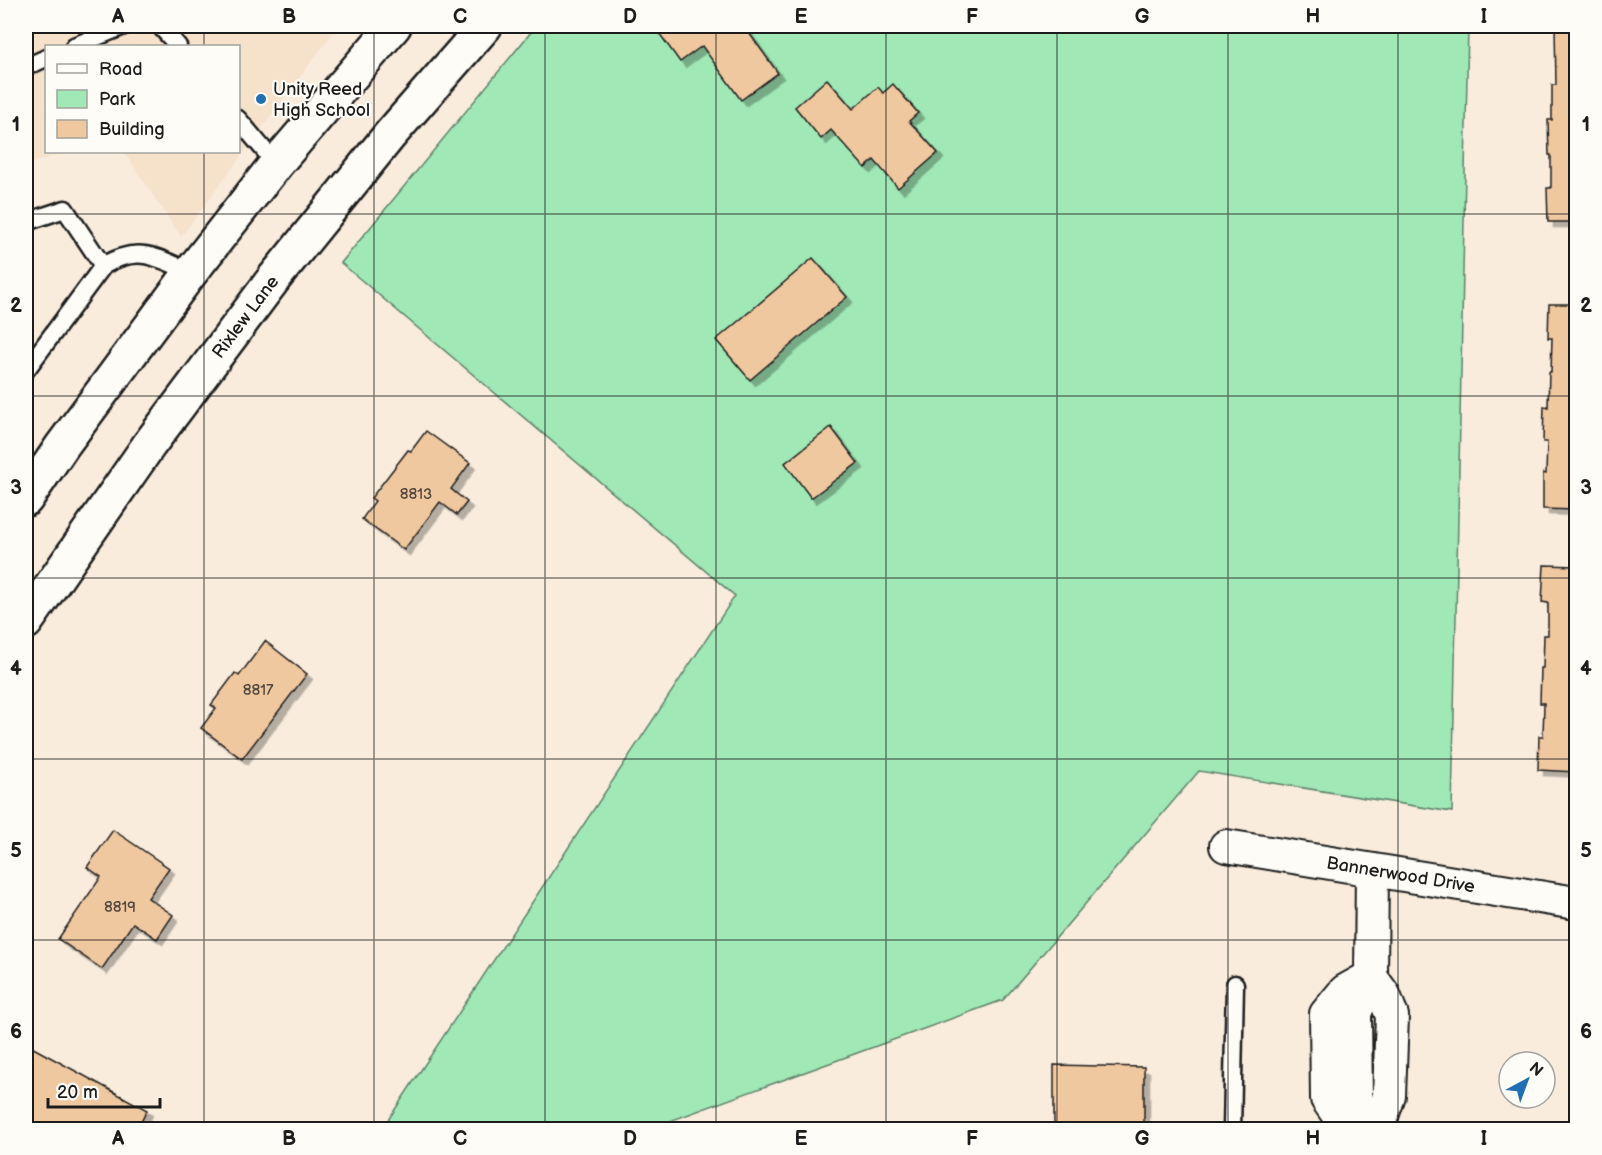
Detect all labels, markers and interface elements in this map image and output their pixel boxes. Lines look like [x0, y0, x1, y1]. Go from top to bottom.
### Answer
text: A [111, 5, 125, 29]
text: B [282, 5, 296, 29]
text: C [453, 5, 467, 29]
text: D [623, 5, 637, 29]
text: E [795, 5, 808, 29]
text: F [966, 5, 978, 29]
text: G [1135, 5, 1150, 29]
text: H [1306, 5, 1320, 29]
text: I [1481, 5, 1487, 29]
legend [45, 45, 240, 153]
text: Road [99, 59, 143, 80]
place label: Unity Reed High School [273, 79, 370, 121]
text: Park [99, 89, 135, 110]
marker: Unity Reed High School [254, 92, 268, 106]
text: 1 [12, 113, 20, 137]
text: 1 [1582, 113, 1590, 137]
text: Building [99, 119, 165, 140]
street label: Rixlew Lane [208, 271, 283, 362]
text: 2 [10, 294, 22, 318]
text: 2 [1580, 294, 1592, 318]
text: 3 [10, 476, 22, 500]
text: 3 [1580, 476, 1592, 500]
house number: 8813 [400, 485, 432, 504]
text: 4 [10, 657, 22, 681]
text: 4 [1580, 657, 1592, 681]
house number: 8817 [243, 681, 274, 700]
text: 5 [10, 839, 22, 863]
text: 5 [1580, 839, 1592, 863]
street label: Bannerwood Drive [1325, 852, 1477, 897]
house number: 8819 [104, 898, 136, 917]
text: 6 [10, 1020, 22, 1044]
text: 6 [1580, 1020, 1592, 1044]
north arrow [1497, 1050, 1557, 1110]
text: N [1525, 1059, 1547, 1081]
scale bar [48, 1071, 160, 1109]
text: 20 m [57, 1082, 98, 1103]
text: A [111, 1127, 125, 1151]
text: B [282, 1127, 296, 1151]
text: C [453, 1127, 467, 1151]
text: D [623, 1127, 637, 1151]
text: E [795, 1127, 808, 1151]
text: F [966, 1127, 978, 1151]
text: G [1135, 1127, 1150, 1151]
text: H [1306, 1127, 1320, 1151]
text: I [1481, 1127, 1487, 1151]

